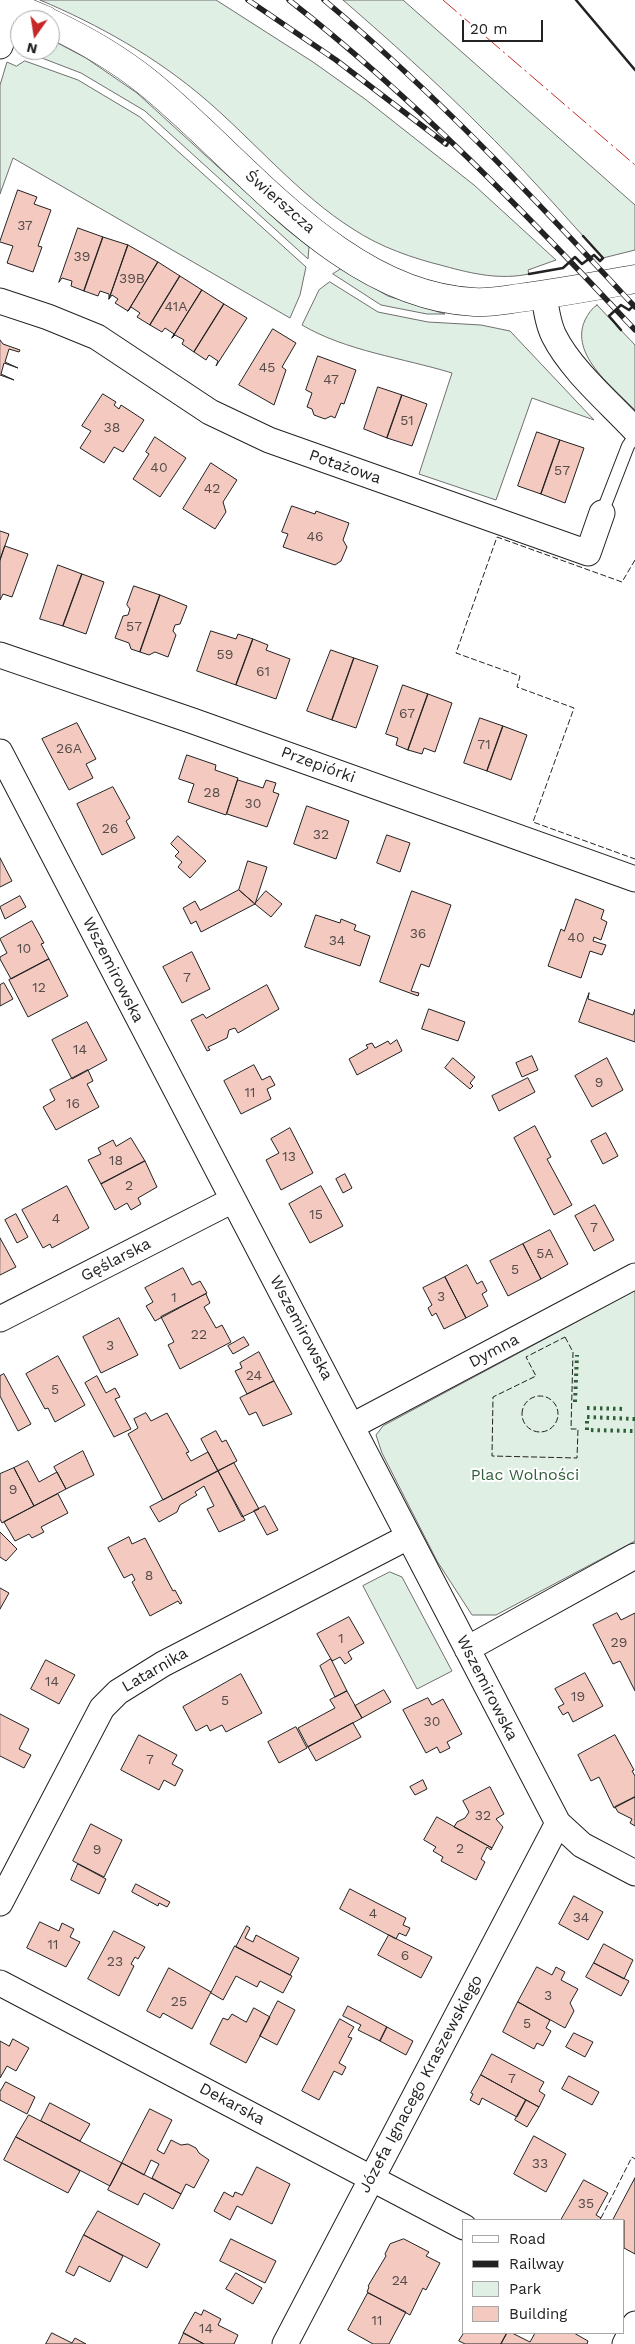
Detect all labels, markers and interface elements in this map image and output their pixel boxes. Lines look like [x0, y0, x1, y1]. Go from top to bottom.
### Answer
north arrow [10, 10, 60, 60]
scale bar [465, 10, 546, 42]
text: 20 m [470, 20, 508, 38]
text: N [25, 40, 39, 58]
street label: Świerszcza [241, 166, 319, 238]
house number: 37 [17, 218, 33, 234]
house number: 39 [74, 249, 90, 265]
house number: 39B [119, 271, 145, 287]
house number: 41A [164, 299, 188, 315]
house number: 45 [259, 360, 275, 376]
house number: 47 [323, 372, 339, 388]
house number: 51 [400, 413, 414, 429]
house number: 38 [104, 420, 120, 436]
street label: Potażowa [306, 446, 384, 488]
house number: 40 [150, 460, 168, 476]
house number: 57 [554, 463, 570, 479]
house number: 42 [204, 481, 220, 497]
house number: 46 [306, 529, 324, 545]
house number: 57 [126, 619, 142, 635]
house number: 59 [217, 647, 233, 663]
house number: 61 [256, 664, 270, 680]
house number: 67 [399, 706, 415, 722]
house number: 71 [477, 737, 491, 753]
house number: 26A [56, 741, 82, 757]
street label: Przepiórki [278, 743, 358, 787]
house number: 28 [204, 785, 220, 801]
house number: 30 [245, 796, 261, 812]
house number: 26 [102, 821, 118, 837]
house number: 32 [313, 827, 329, 843]
street label: Wszemirowska [78, 914, 148, 1026]
house number: 36 [410, 926, 426, 942]
house number: 40 [567, 930, 585, 946]
house number: 34 [329, 933, 345, 949]
house number: 10 [17, 941, 31, 957]
house number: 7 [183, 970, 191, 986]
house number: 12 [32, 980, 46, 996]
house number: 14 [73, 1042, 87, 1058]
house number: 9 [595, 1075, 603, 1091]
house number: 11 [245, 1085, 255, 1101]
house number: 16 [66, 1096, 80, 1112]
house number: 13 [282, 1149, 296, 1165]
house number: 18 [109, 1153, 123, 1169]
house number: 2 [125, 1178, 133, 1194]
house number: 15 [309, 1207, 323, 1223]
house number: 4 [52, 1211, 60, 1227]
house number: 7 [590, 1220, 598, 1236]
street label: Gęślarska [78, 1234, 154, 1286]
house number: 5A [536, 1246, 554, 1262]
house number: 5 [511, 1262, 519, 1278]
street label: Wszemirowska [265, 1272, 337, 1384]
house number: 3 [437, 1289, 445, 1305]
house number: 1 [171, 1290, 177, 1306]
house number: 22 [191, 1327, 207, 1343]
street label: Dymna [466, 1330, 522, 1372]
house number: 3 [106, 1338, 114, 1354]
house number: 24 [246, 1368, 262, 1384]
house number: 5 [51, 1382, 59, 1398]
park label: Plac Wolności [471, 1465, 579, 1485]
house number: 9 [9, 1482, 17, 1498]
house number: 8 [145, 1568, 153, 1584]
house number: 1 [338, 1631, 344, 1647]
street label: Wszemirowska [452, 1632, 522, 1744]
house number: 29 [611, 1635, 627, 1651]
street label: Latarnika [119, 1644, 191, 1696]
house number: 14 [45, 1674, 59, 1690]
house number: 19 [571, 1689, 585, 1705]
house number: 5 [221, 1693, 229, 1709]
house number: 30 [424, 1714, 440, 1730]
house number: 7 [146, 1752, 154, 1768]
house number: 32 [475, 1808, 491, 1824]
house number: 2 [456, 1841, 464, 1857]
house number: 9 [93, 1842, 101, 1858]
house number: 4 [369, 1906, 377, 1922]
house number: 34 [573, 1910, 589, 1926]
house number: 11 [48, 1937, 58, 1953]
house number: 6 [401, 1948, 409, 1964]
house number: 23 [107, 1954, 123, 1970]
street label: Józefa Ignacego Kraszewskiego [355, 1972, 487, 2196]
house number: 3 [544, 1988, 552, 2004]
house number: 25 [171, 1994, 187, 2010]
house number: 5 [523, 2016, 531, 2032]
house number: 7 [508, 2071, 516, 2087]
street label: Dekarska [196, 2079, 268, 2129]
house number: 33 [532, 2156, 548, 2172]
house number: 35 [578, 2196, 594, 2212]
legend [462, 2219, 625, 2334]
text: Road [509, 2230, 546, 2248]
text: Railway [509, 2255, 564, 2273]
house number: 24 [392, 2273, 408, 2289]
text: Park [509, 2280, 541, 2298]
text: Building [509, 2305, 567, 2323]
house number: 11 [372, 2313, 382, 2329]
house number: 14 [199, 2321, 213, 2337]

